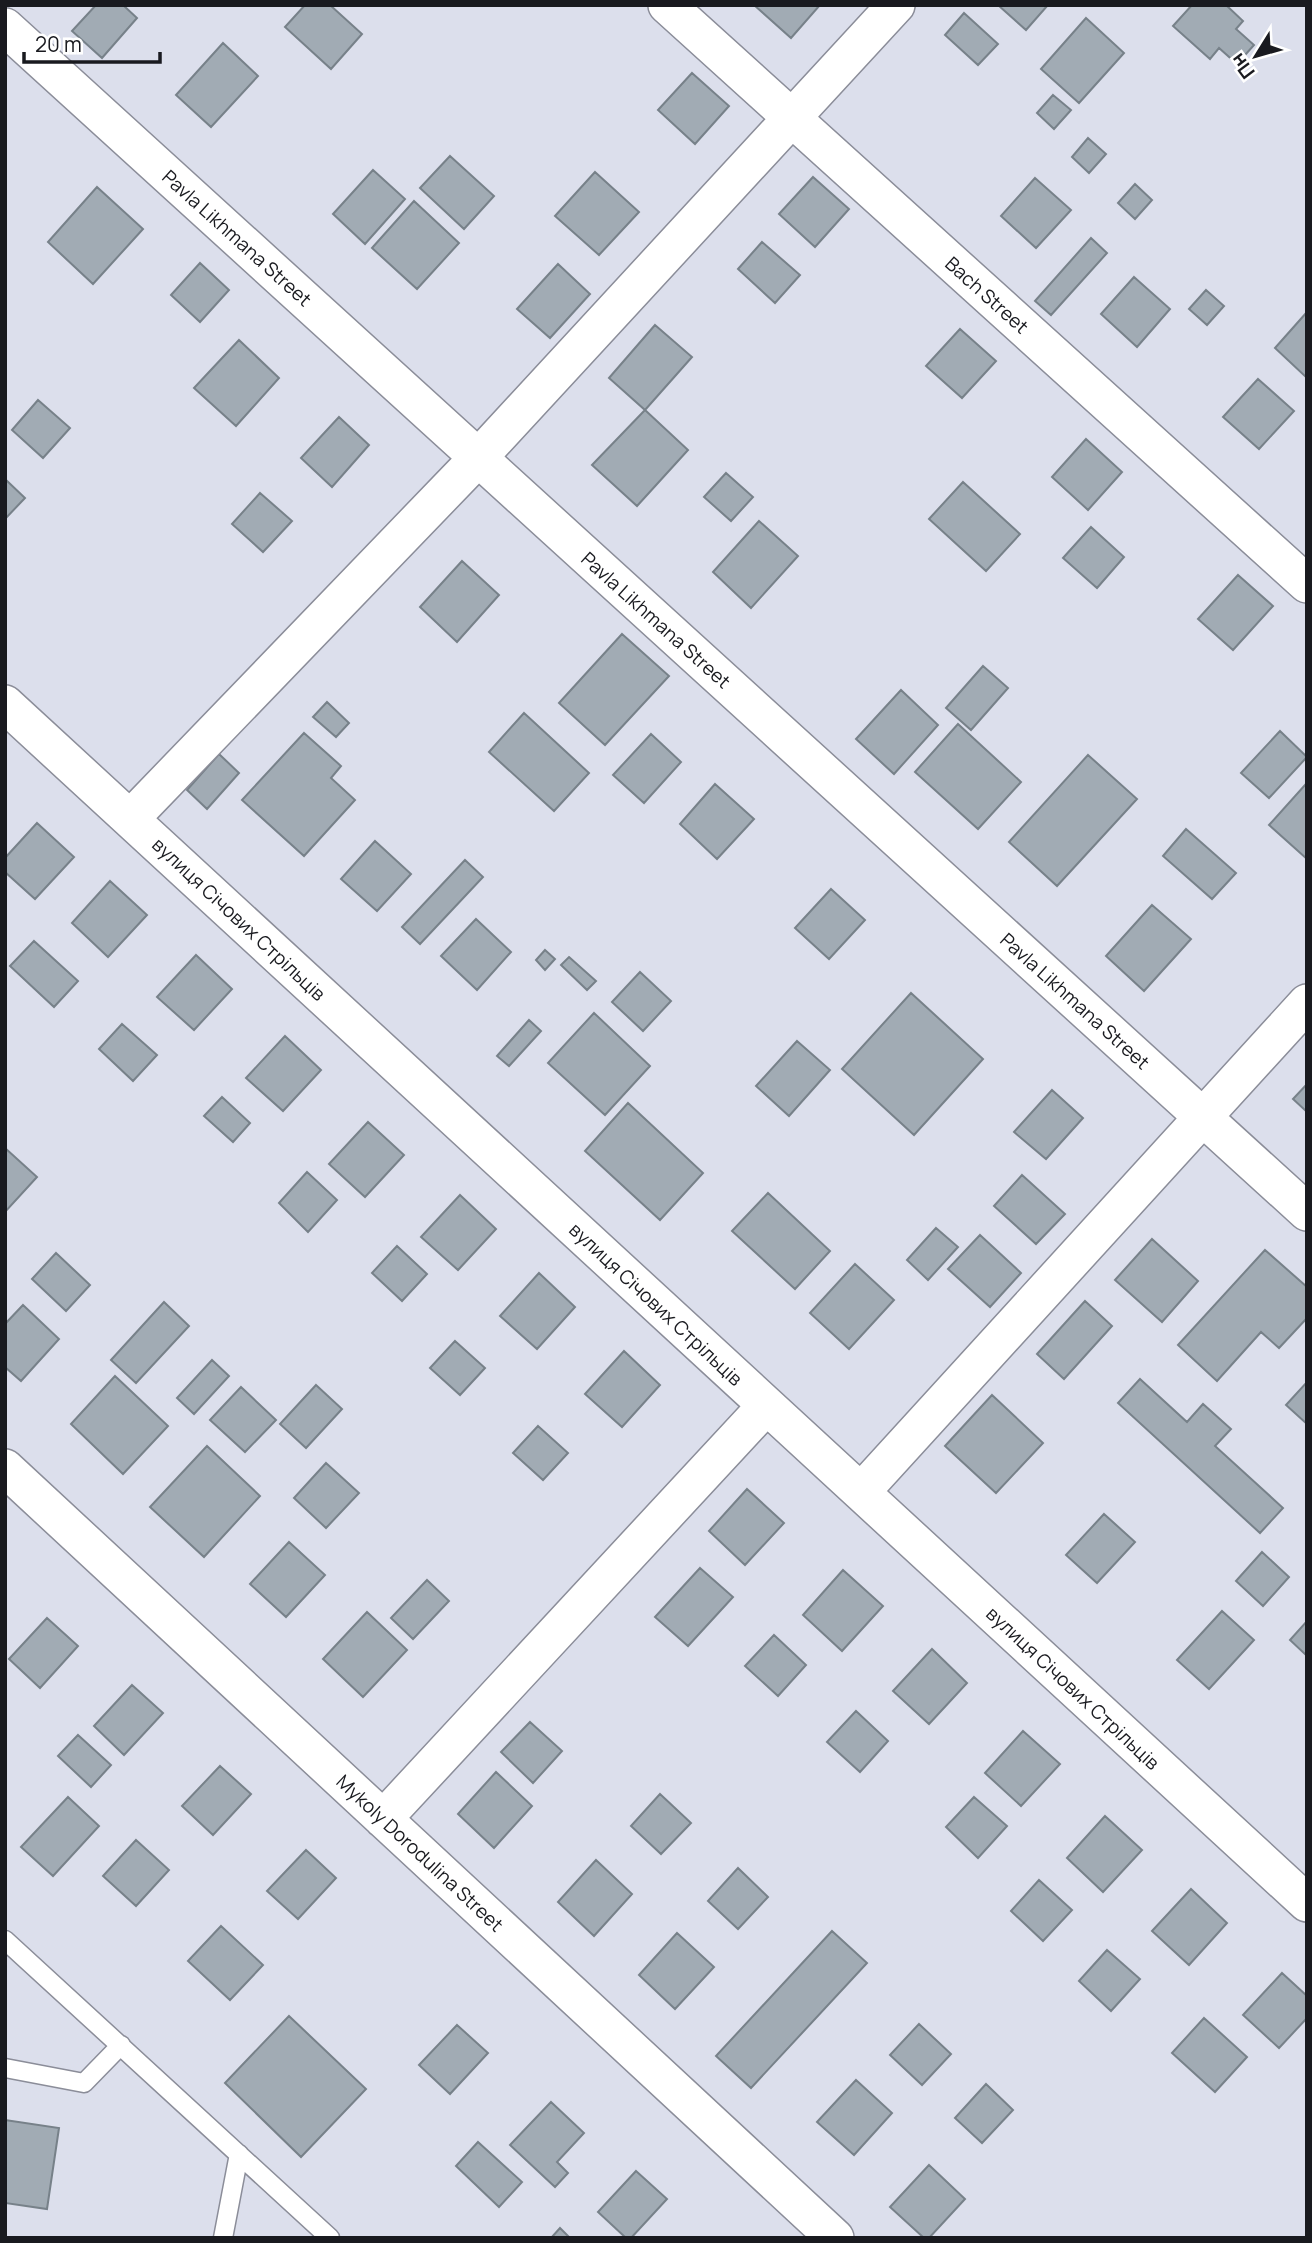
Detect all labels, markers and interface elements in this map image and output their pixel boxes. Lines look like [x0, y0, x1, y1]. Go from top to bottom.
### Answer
scale bar [24, 21, 161, 65]
north arrow [1221, 21, 1291, 91]
text: 20 m [35, 30, 82, 58]
text: Пн [1224, 48, 1261, 84]
street label: Pavla Likhmana Street [157, 164, 317, 312]
street label: Bach Street [940, 251, 1034, 339]
street label: Pavla Likhmana Street [576, 546, 736, 694]
street label: вулиця Січових Стрільців [147, 832, 331, 1006]
street label: Pavla Likhmana Street [995, 927, 1155, 1075]
street label: вулиця Січових Стрільців [564, 1217, 748, 1391]
street label: вулиця Січових Стрільців [981, 1601, 1165, 1775]
street label: Mykoly Dorodulina Street [331, 1769, 509, 1937]

